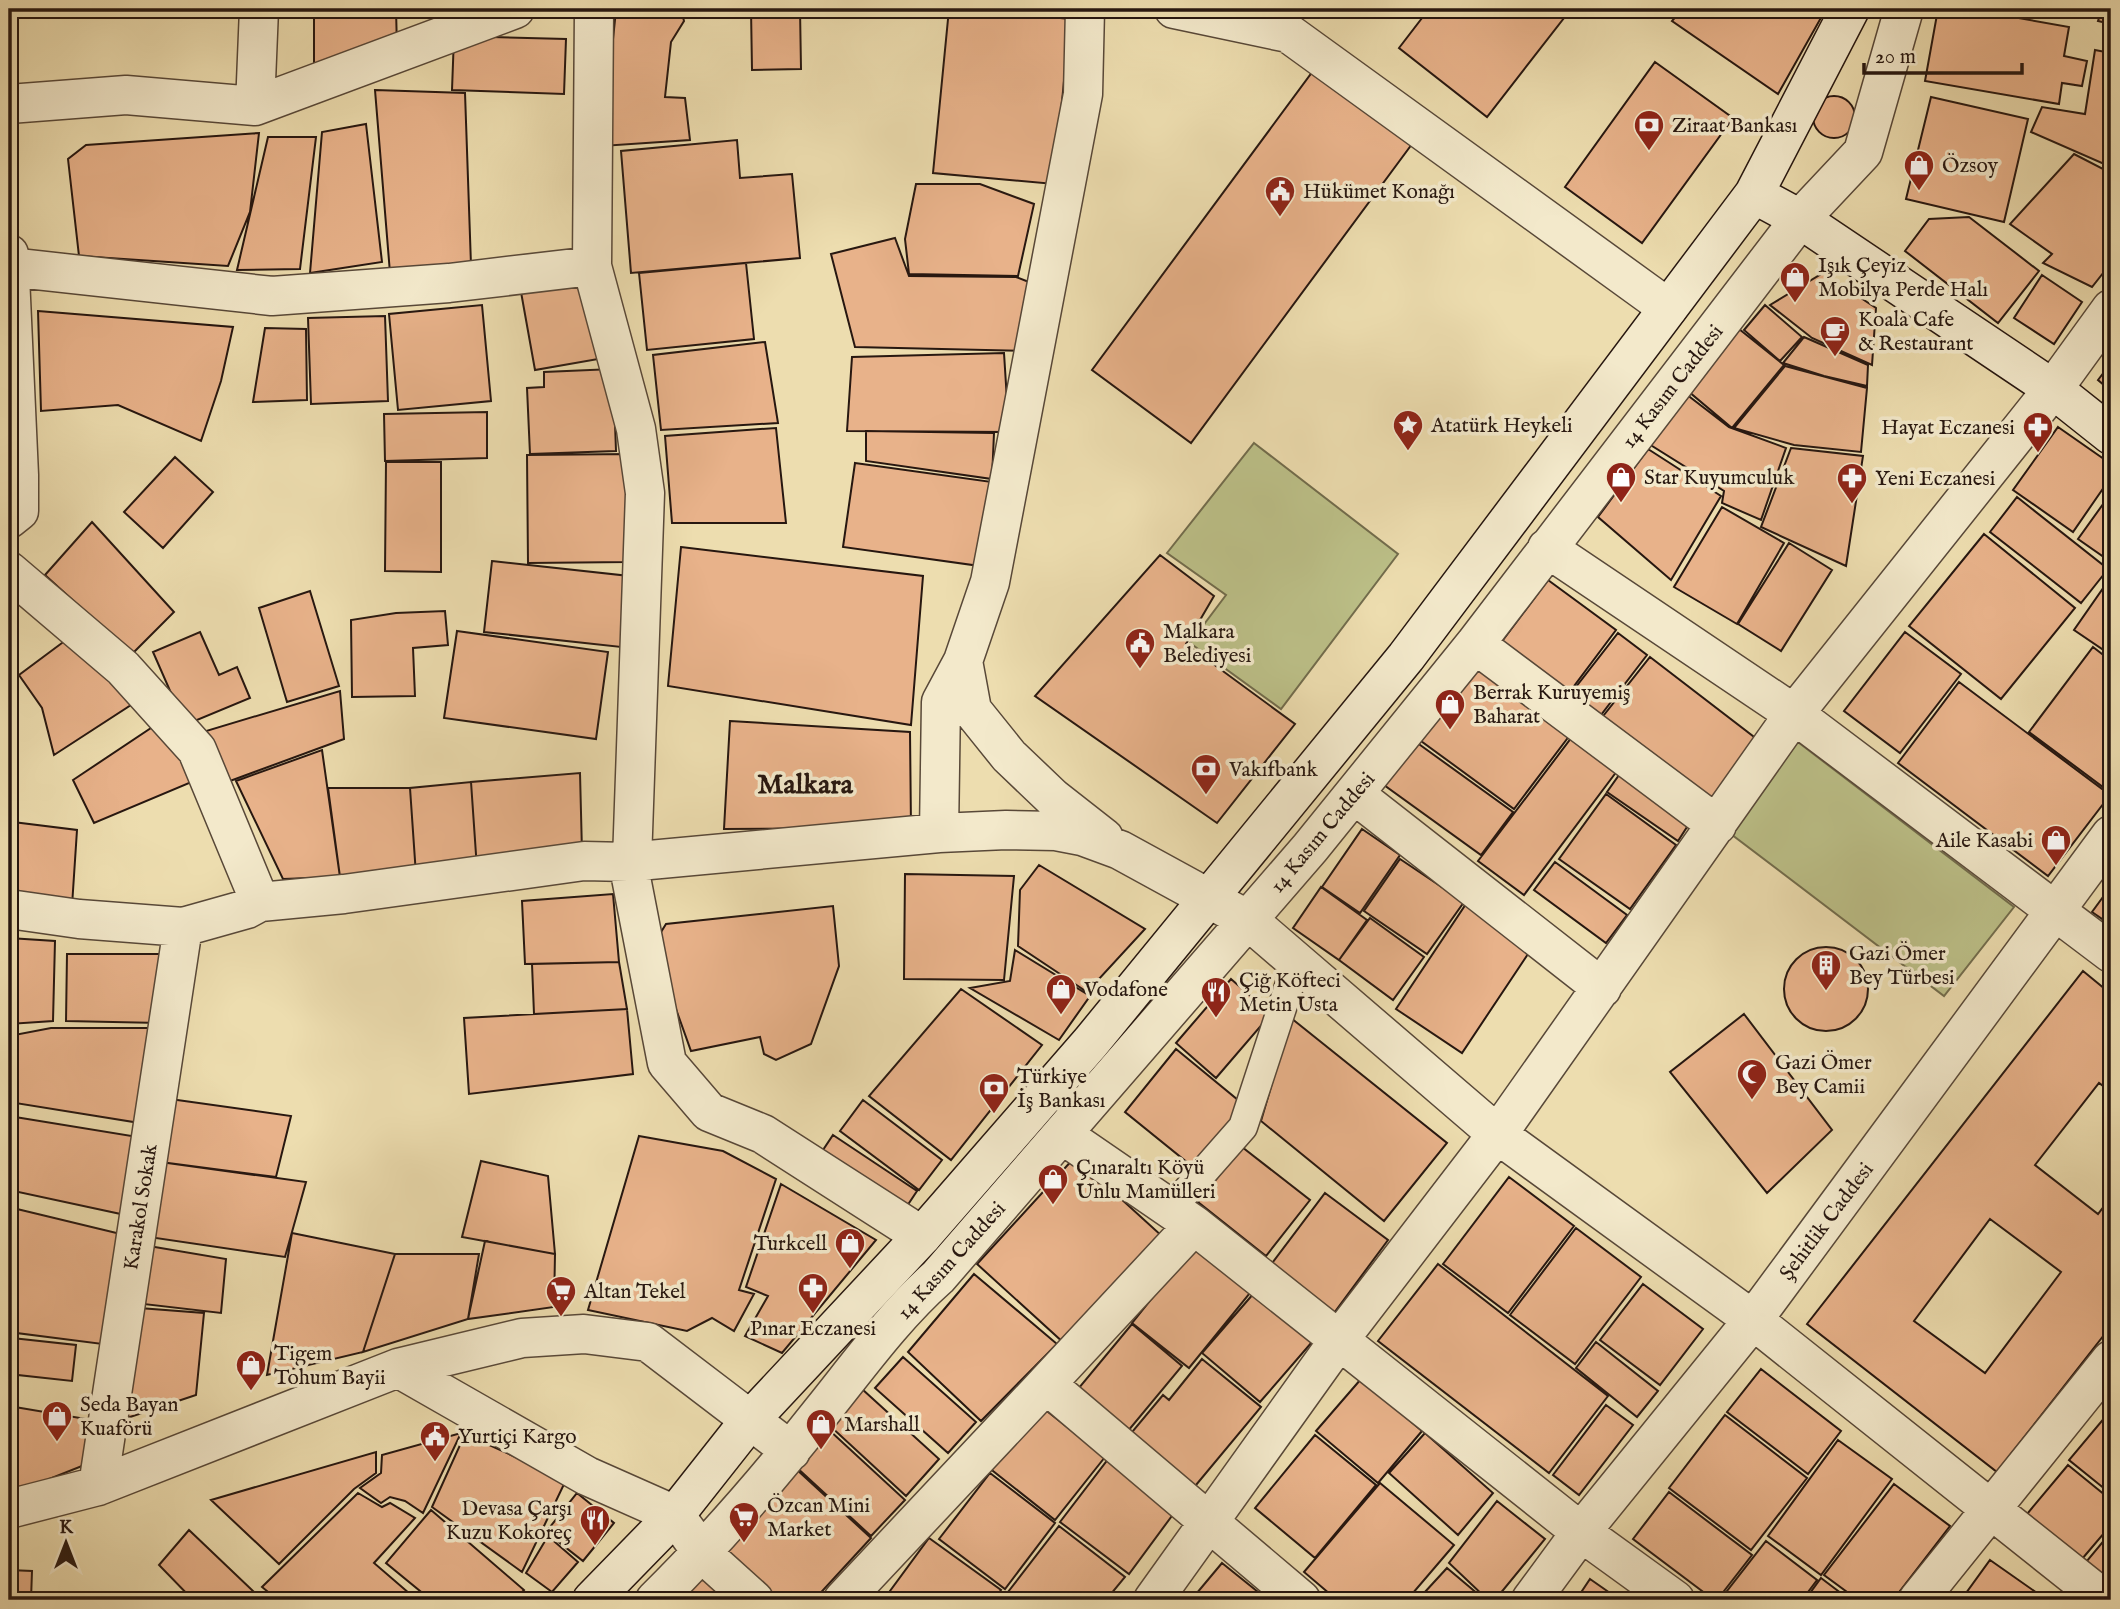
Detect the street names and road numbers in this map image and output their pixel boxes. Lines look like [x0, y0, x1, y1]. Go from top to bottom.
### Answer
street label: 14 Kasım Caddesi [1616, 320, 1730, 454]
street label: 14 Kasım Caddesi [1265, 767, 1382, 899]
street label: Karakol Sokak [118, 1142, 165, 1272]
street label: Şehitlik Caddesi [1774, 1158, 1880, 1286]
street label: 14 Kasım Caddesi [892, 1196, 1012, 1326]

